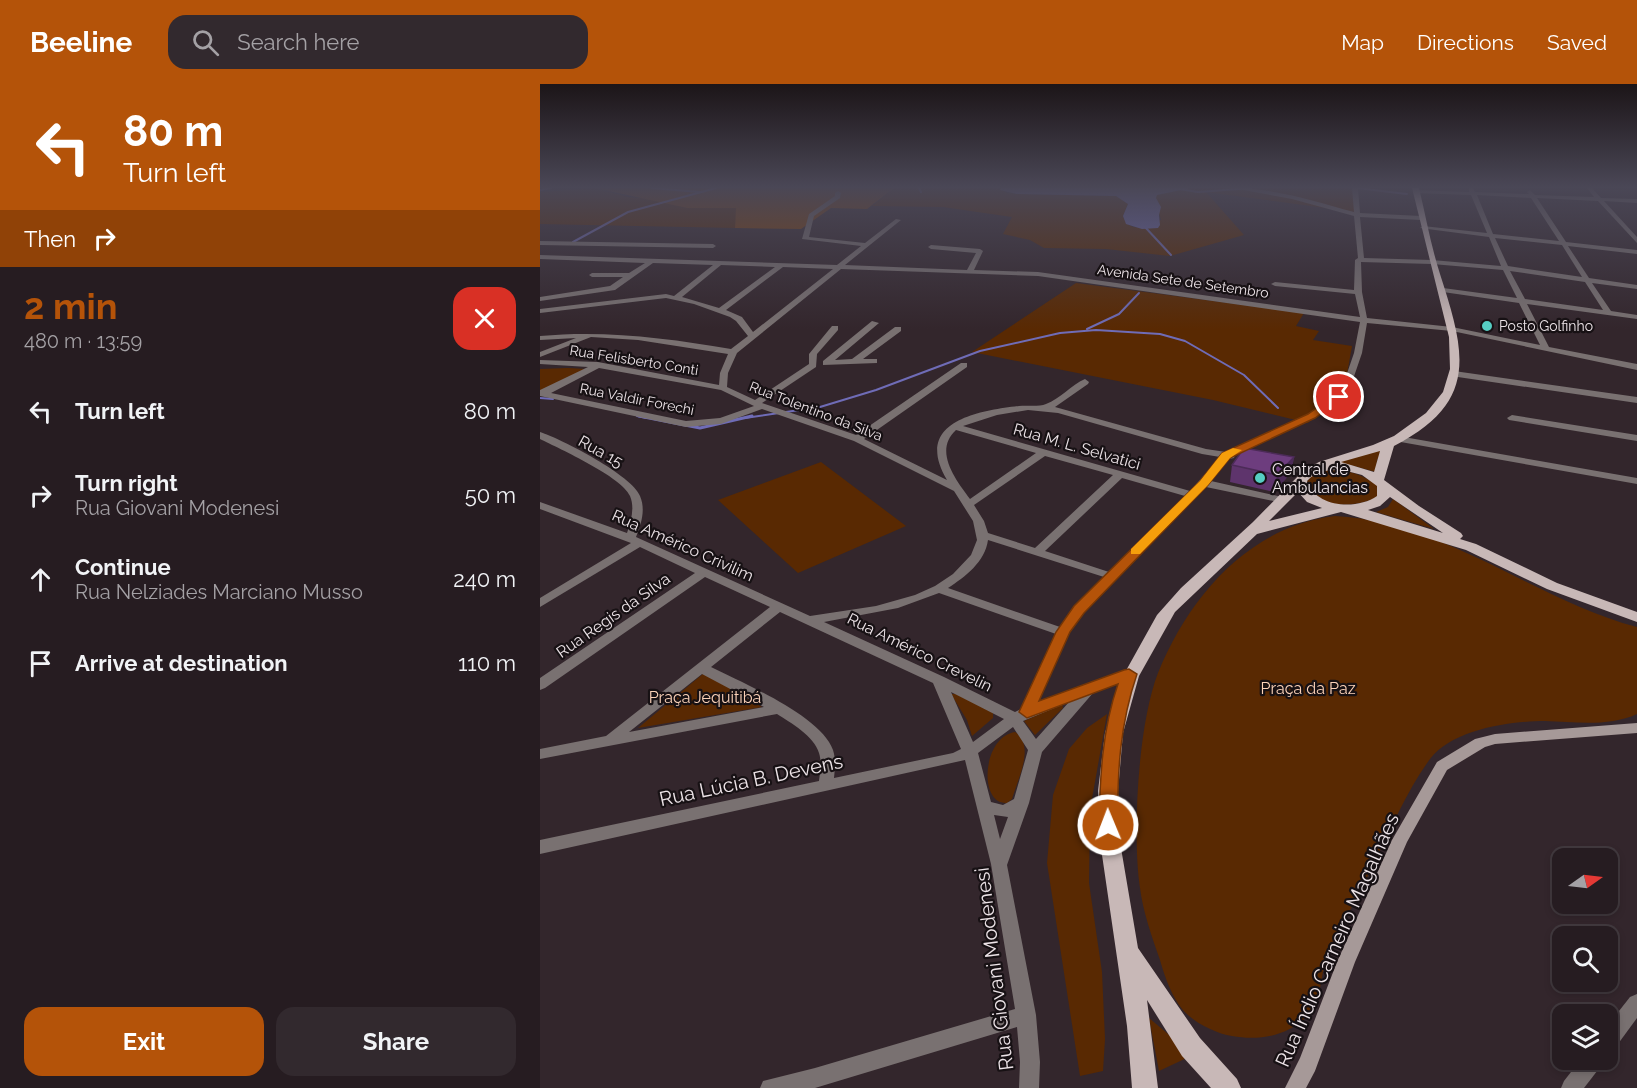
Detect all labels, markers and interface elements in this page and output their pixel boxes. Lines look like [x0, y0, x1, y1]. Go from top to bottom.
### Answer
search box [168, 15, 588, 69]
text: Beeline [30, 26, 132, 59]
icon: search [189, 26, 222, 59]
text: Search here [237, 29, 359, 55]
text: Map [1341, 30, 1384, 55]
text: Directions [1417, 30, 1514, 55]
text: Saved [1547, 30, 1607, 55]
text: 80 m [123, 107, 223, 156]
icon: left [24, 108, 102, 186]
text: Turn left [123, 157, 226, 188]
icon: right [88, 222, 121, 255]
text: Then [24, 226, 76, 252]
street label: Avenida Sete de Setembro [1096, 261, 1270, 301]
text: 2 min [24, 285, 117, 327]
button: close [453, 287, 516, 350]
place label: Posto Golfinho [1499, 318, 1593, 334]
marker: Posto Golfinho [1480, 319, 1494, 333]
text: 480 m · 13:59 [24, 329, 142, 353]
street label: Rua Felisberto Conti [568, 342, 700, 378]
pin [1313, 371, 1364, 422]
street label: Rua Tolentino da Silva [747, 378, 885, 444]
street label: Rua Valdir Forechi [578, 380, 696, 418]
icon: arrive [1322, 380, 1355, 413]
icon: left [24, 395, 57, 428]
text: Turn left [75, 398, 165, 424]
text: 80 m [464, 398, 516, 424]
street label: Rua M. L. Selvatici [1011, 419, 1143, 474]
street label: Rua 15 [575, 431, 627, 472]
place label: Central de Ambulancias [1272, 460, 1368, 497]
text: Turn right [75, 470, 178, 496]
marker: Central de Ambulancias [1253, 471, 1267, 485]
icon: right [24, 479, 57, 512]
text: 50 m [465, 482, 516, 508]
text: Rua Giovani Modenesi [75, 496, 279, 520]
street label: Rua Américo Crivilim [609, 506, 757, 585]
text: Continue [75, 554, 171, 580]
icon: ahead [24, 563, 57, 596]
text: 240 m [453, 566, 516, 592]
street label: Rua Regis da Silva [553, 569, 674, 662]
text: Rua Nelziades Marciano Musso [75, 580, 363, 604]
street label: Rua Américo Crevelin [844, 609, 995, 696]
icon: arrive [24, 647, 57, 680]
text: Arrive at destination [75, 650, 288, 676]
text: 110 m [458, 650, 516, 676]
park label: Praça da Paz [1260, 679, 1356, 698]
park label: Praça Jequitibá [649, 688, 761, 707]
street label: Rua Lúcia B. Devens [657, 749, 845, 811]
position arrow [1076, 793, 1140, 857]
street label: Rua Índio Carneiro Magalhães [1270, 809, 1404, 1071]
north arrow [1552, 848, 1618, 914]
map controls [1552, 848, 1618, 1070]
street label: Rua Giovani Modenesi [970, 866, 1018, 1072]
button: search [1552, 926, 1618, 992]
button: layers [1552, 1004, 1618, 1070]
button: Exit [24, 1007, 264, 1076]
button: Share [276, 1007, 516, 1076]

